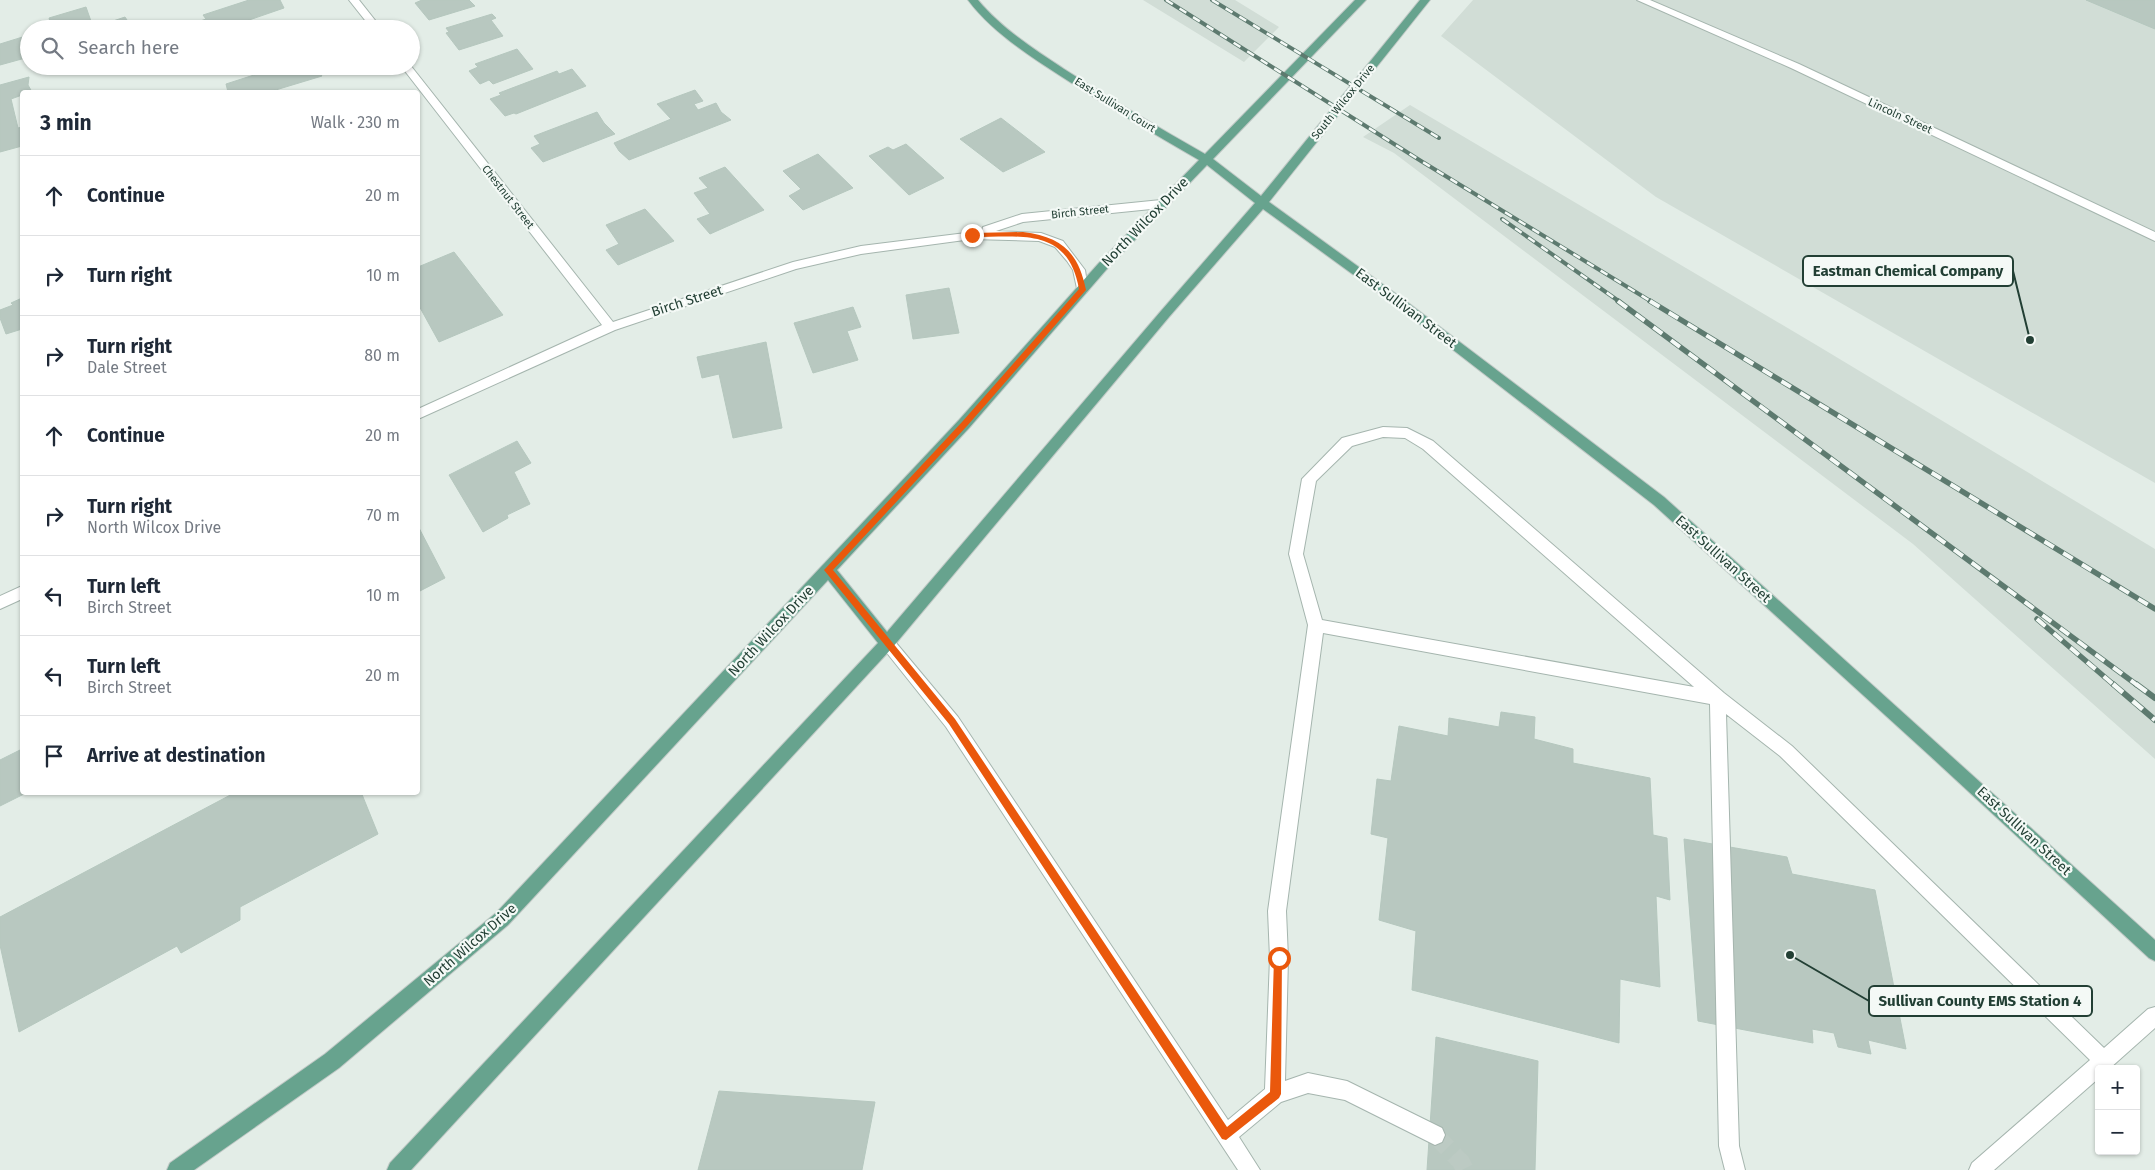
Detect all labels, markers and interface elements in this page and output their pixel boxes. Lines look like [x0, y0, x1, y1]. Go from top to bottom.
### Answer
search box [20, 20, 420, 75]
icon: search [38, 34, 66, 62]
text: Search here [78, 36, 179, 59]
street label: South Wilcox Drive [1309, 62, 1377, 142]
street label: East Sullivan Court [1072, 75, 1158, 135]
street label: Lincoln Street [1866, 96, 1934, 136]
text: 3 min [40, 110, 92, 136]
text: Walk · 230 m [311, 113, 400, 132]
street label: Chestnut Street [479, 163, 537, 231]
street label: North Wilcox Drive [1098, 174, 1192, 270]
icon: ahead [40, 182, 68, 210]
text: Continue [87, 184, 165, 207]
text: 20 m [365, 186, 400, 205]
street label: Birch Street [1050, 202, 1110, 222]
route end [961, 224, 984, 247]
callout: Eastman Chemical Company [1803, 256, 2013, 286]
icon: right [40, 262, 68, 290]
text: Eastman Chemical Company [1813, 262, 2003, 280]
text: Turn right [87, 264, 172, 287]
street label: East Sullivan Street [1352, 264, 1461, 352]
text: 10 m [366, 266, 400, 285]
street label: Birch Street [649, 281, 726, 321]
text: Turn right [87, 335, 172, 358]
icon: right [40, 342, 68, 370]
text: 80 m [364, 346, 400, 365]
text: Dale Street [87, 358, 167, 377]
icon: ahead [40, 422, 68, 450]
text: Continue [87, 424, 165, 447]
text: 20 m [365, 426, 400, 445]
text: Turn right [87, 495, 172, 518]
icon: right [40, 502, 68, 530]
text: 70 m [366, 506, 400, 525]
street label: East Sullivan Street [1672, 512, 1775, 607]
text: North Wilcox Drive [87, 518, 221, 537]
text: Turn left [87, 575, 161, 598]
icon: left [40, 582, 68, 610]
street label: North Wilcox Drive [725, 582, 817, 680]
text: 10 m [366, 586, 400, 605]
text: Birch Street [87, 598, 172, 617]
text: Turn left [87, 655, 161, 678]
icon: left [40, 662, 68, 690]
text: 20 m [365, 666, 400, 685]
text: Birch Street [87, 678, 172, 697]
icon: arrive [40, 742, 68, 770]
text: Arrive at destination [87, 744, 266, 767]
street label: East Sullivan Street [1974, 783, 2075, 880]
street label: North Wilcox Drive [420, 900, 520, 990]
route start [1268, 947, 1291, 970]
callout: Sullivan County EMS Station 4 [1869, 986, 2092, 1016]
text: Sullivan County EMS Station 4 [1879, 992, 2082, 1010]
map controls [2095, 1065, 2140, 1155]
button: + [2095, 1065, 2140, 1110]
button: − [2095, 1110, 2140, 1155]

